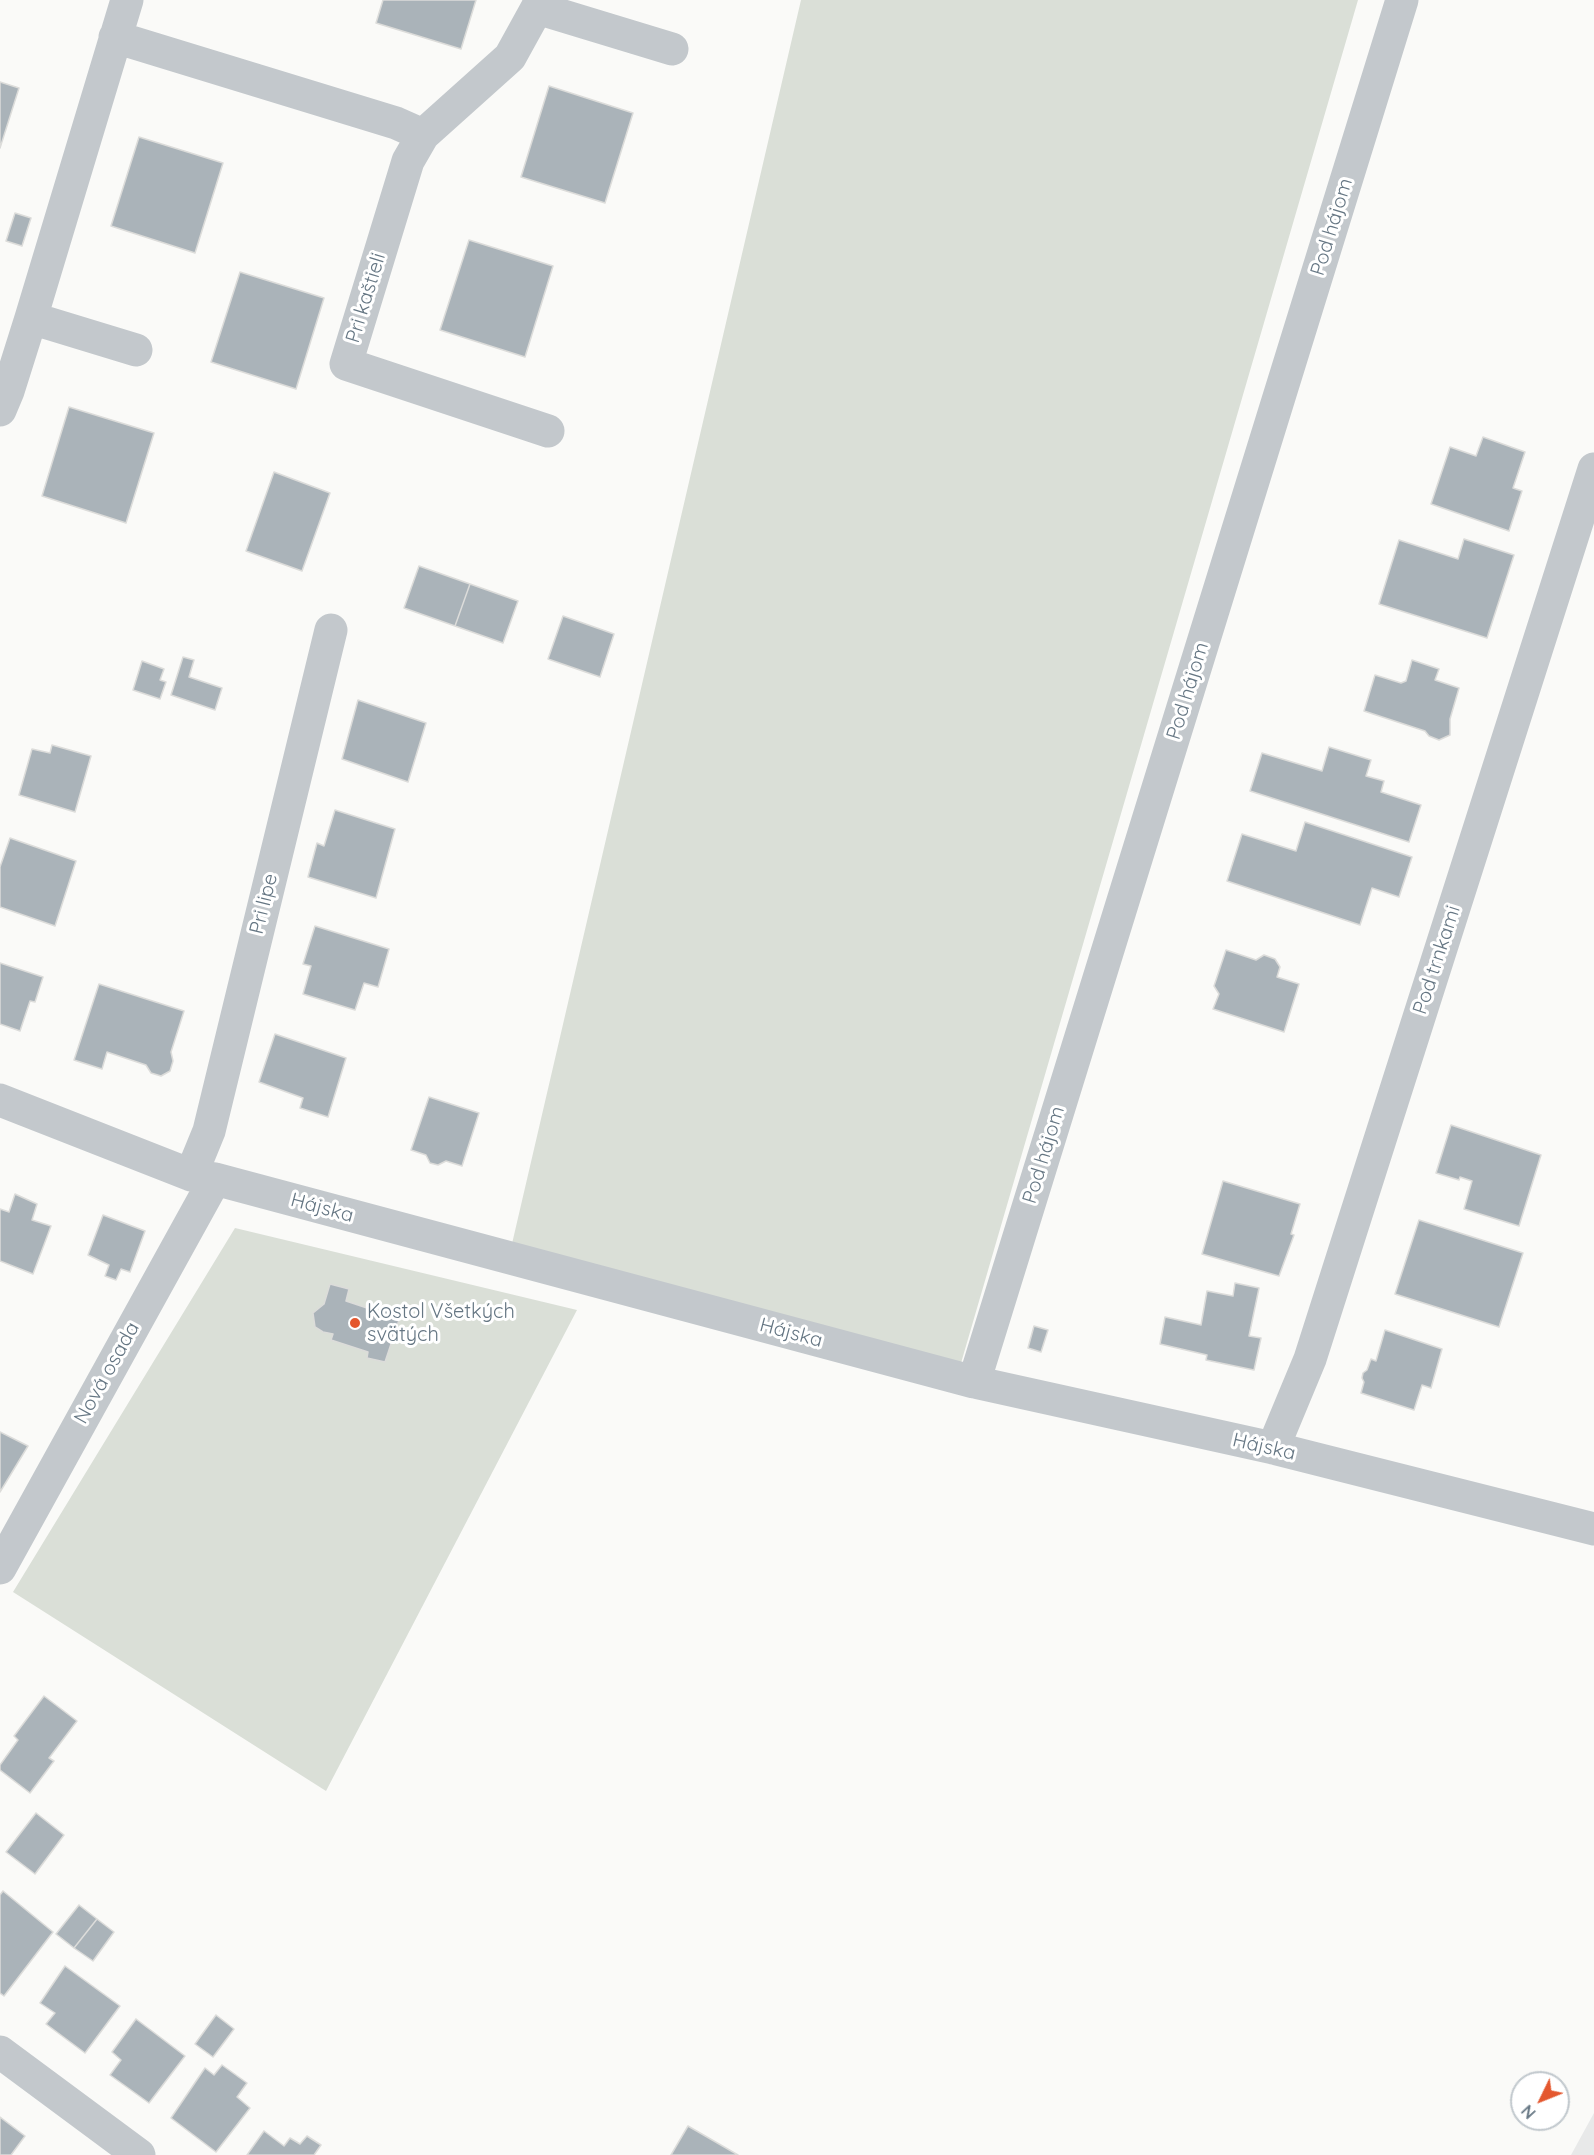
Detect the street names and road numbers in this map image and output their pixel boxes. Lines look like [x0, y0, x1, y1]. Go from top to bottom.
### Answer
street label: Pod hájom [1306, 175, 1358, 279]
street label: Pri kaštieli [341, 250, 391, 346]
street label: Pod hájom [1162, 639, 1214, 743]
street label: Pri lipe [245, 871, 283, 937]
street label: Pod trnkami [1408, 903, 1466, 1017]
street label: Pod hájom [1018, 1103, 1070, 1207]
street label: Hájska [288, 1188, 356, 1228]
street label: Hájska [757, 1313, 825, 1353]
street label: Nová osada [69, 1318, 145, 1428]
street label: Hájska [1230, 1428, 1298, 1466]

